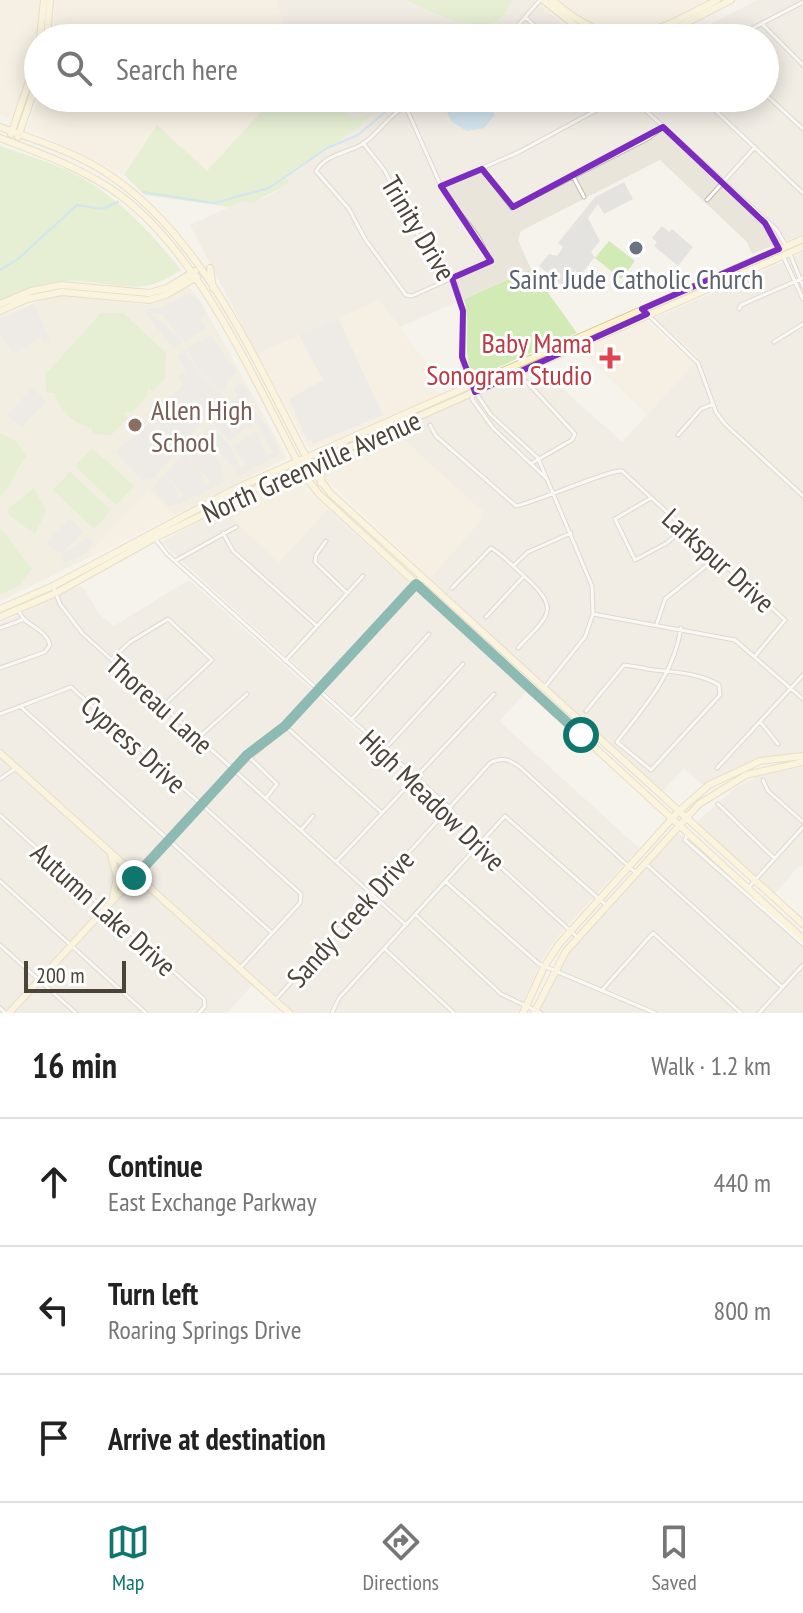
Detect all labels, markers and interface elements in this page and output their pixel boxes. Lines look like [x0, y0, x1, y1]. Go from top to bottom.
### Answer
search box [24, 24, 779, 112]
icon: search [52, 46, 96, 90]
text: Search here [116, 49, 238, 88]
street label: Trinity Drive [373, 169, 465, 287]
marker: Saint Jude Catholic Church [627, 239, 645, 257]
place label: Saint Jude Catholic Church [509, 260, 763, 297]
place label: Baby Mama Sonogram Studio [426, 324, 592, 393]
marker: Baby Mama Sonogram Studio [599, 347, 621, 369]
place label: Allen High School [151, 391, 253, 460]
street label: North Greenville Avenue [196, 401, 426, 531]
marker: Allen High School [126, 416, 144, 434]
street label: Larkspur Drive [655, 500, 783, 620]
street label: Thoreau Lane [99, 646, 221, 762]
street label: Cypress Drive [73, 687, 195, 801]
route start [563, 717, 599, 753]
street label: High Meadow Drive [352, 721, 514, 879]
street label: Autumn Lake Drive [24, 834, 184, 984]
street label: Sandy Creek Drive [278, 841, 422, 995]
route end [116, 860, 152, 896]
scale bar [24, 957, 126, 993]
text: 200 m [36, 961, 85, 989]
text: 16 min [32, 1043, 117, 1087]
text: Walk · 1.2 km [651, 1049, 771, 1082]
text: Continue [108, 1146, 203, 1185]
icon: ahead [32, 1160, 76, 1204]
text: 440 m [713, 1166, 771, 1199]
text: East Exchange Parkway [108, 1185, 317, 1218]
text: Turn left [108, 1274, 198, 1313]
icon: left [32, 1288, 76, 1332]
text: 800 m [713, 1294, 771, 1327]
text: Roaring Springs Drive [108, 1313, 301, 1346]
icon: arrive [32, 1416, 76, 1460]
text: Arrive at destination [108, 1419, 326, 1458]
tab: Map [106, 1520, 150, 1596]
tab: Directions [363, 1520, 439, 1596]
tab: Saved [651, 1520, 697, 1596]

